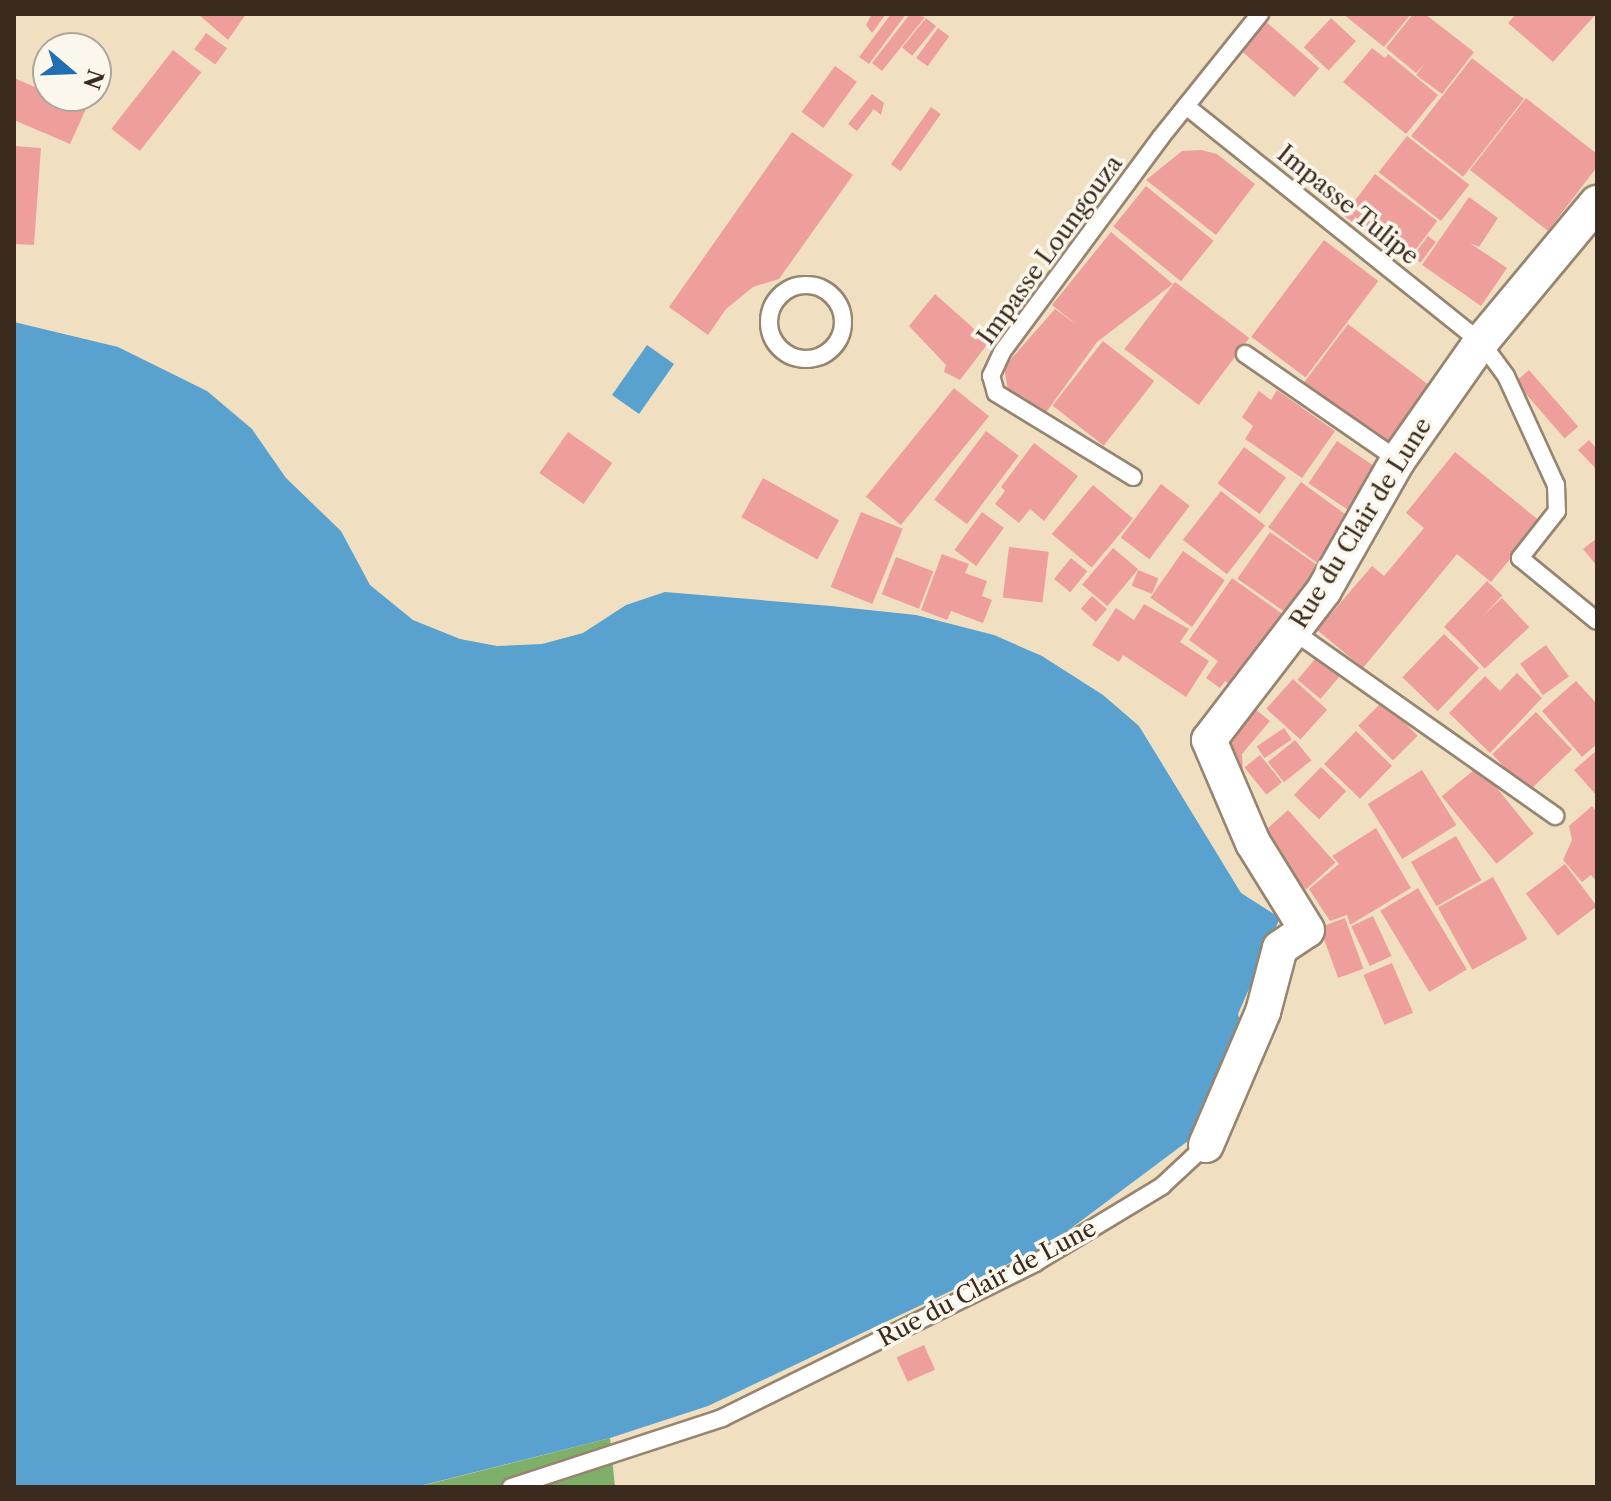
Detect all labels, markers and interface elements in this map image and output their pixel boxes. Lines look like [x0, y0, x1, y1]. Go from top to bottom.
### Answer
north arrow [32, 32, 112, 112]
text: N [77, 66, 109, 93]
street label: Impasse Tulipe [1271, 139, 1425, 271]
street label: Impasse Loungouza [972, 150, 1128, 350]
street label: Rue du Clair de Lune [1284, 412, 1438, 634]
street label: Rue du Clair de Lune [873, 1213, 1101, 1353]

